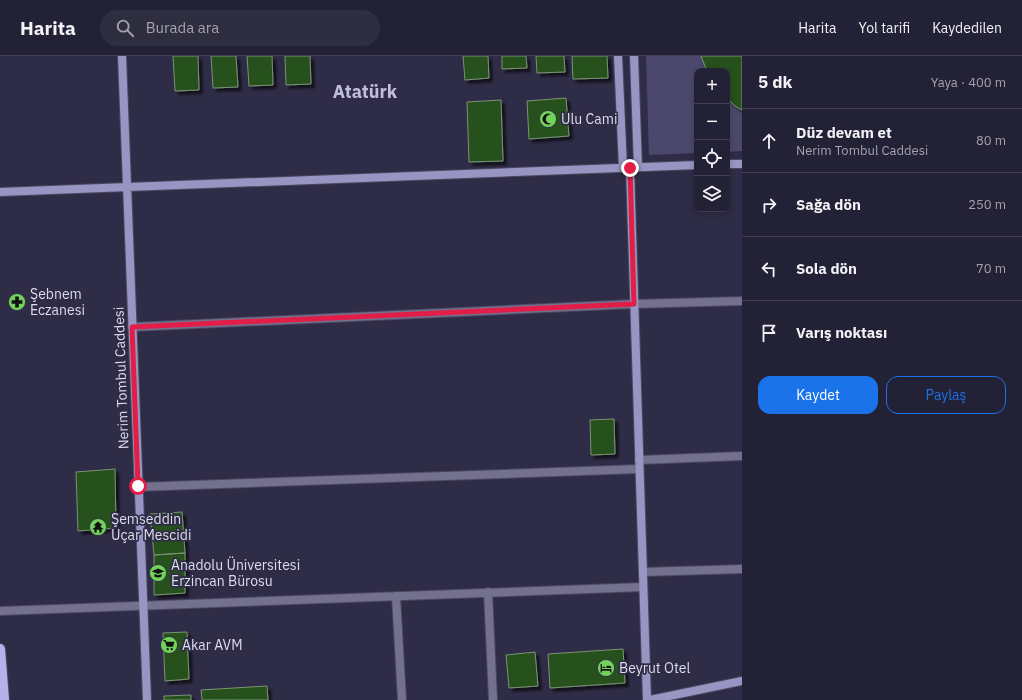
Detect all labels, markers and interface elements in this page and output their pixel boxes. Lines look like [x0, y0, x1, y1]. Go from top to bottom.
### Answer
search box [100, 10, 380, 46]
text: Harita [20, 16, 76, 40]
icon: search [114, 17, 136, 39]
text: Burada ara [146, 18, 219, 37]
text: Harita [798, 19, 837, 37]
text: Yol tarifi [859, 19, 910, 37]
text: Kaydedilen [932, 19, 1002, 37]
map controls [694, 68, 730, 212]
button: + [694, 68, 730, 104]
text: 5 dk [758, 71, 792, 93]
text: Yaya · 400 m [931, 74, 1006, 91]
district label: Atatürk [333, 80, 398, 103]
button: − [694, 104, 730, 140]
mosque icon: Ulu Cami [538, 109, 558, 129]
place label: Ulu Cami [561, 110, 617, 128]
text: Düz devam et [796, 123, 892, 142]
icon: ahead [758, 130, 780, 152]
text: 80 m [976, 132, 1006, 149]
button: locate [694, 140, 730, 176]
text: Nerim Tombul Caddesi [796, 142, 928, 159]
route end [621, 159, 639, 177]
button: layers [694, 176, 730, 212]
icon: right [758, 194, 780, 216]
text: Sağa dön [796, 195, 861, 214]
text: 250 m [968, 196, 1006, 213]
icon: left [758, 258, 780, 280]
text: Sola dön [796, 259, 857, 278]
text: 70 m [976, 260, 1006, 277]
place label: Şebnem Eczanesi [30, 285, 85, 319]
pharmacy icon: Şebnem Eczanesi [7, 292, 27, 312]
street label: Nerim Tombul Caddesi [110, 306, 132, 450]
icon: arrive [758, 322, 780, 344]
text: Varış noktası [796, 323, 887, 342]
button: Kaydet [758, 376, 878, 414]
button: Paylaş [886, 376, 1006, 414]
route start [129, 477, 147, 495]
place label: Şemseddin Uçar Mescidi [111, 510, 192, 544]
temple icon: Şemseddin Uçar Mescidi [88, 517, 108, 537]
place label: Anadolu Üniversitesi Erzincan Bürosu [171, 556, 300, 590]
school or university icon: Anadolu Üniversitesi Erzincan Bürosu [148, 563, 168, 583]
supermarket icon: Akar AVM [159, 635, 179, 655]
place label: Akar AVM [182, 636, 243, 654]
hotel icon: Beyrut Otel [596, 658, 616, 678]
place label: Beyrut Otel [619, 659, 691, 677]

